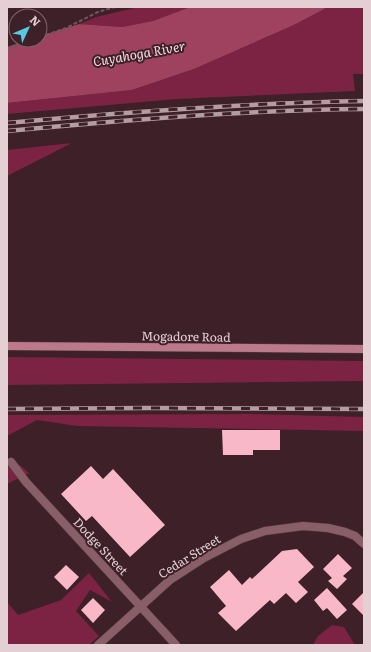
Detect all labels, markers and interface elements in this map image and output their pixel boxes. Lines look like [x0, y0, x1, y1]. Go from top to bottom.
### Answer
north arrow [8, 8, 48, 48]
text: N [27, 11, 45, 29]
water label: Cuyahoga River [91, 36, 187, 70]
street label: Mogadore Road [141, 326, 231, 346]
street label: Dodge Street [70, 513, 133, 579]
street label: Cedar Street [154, 530, 224, 582]

